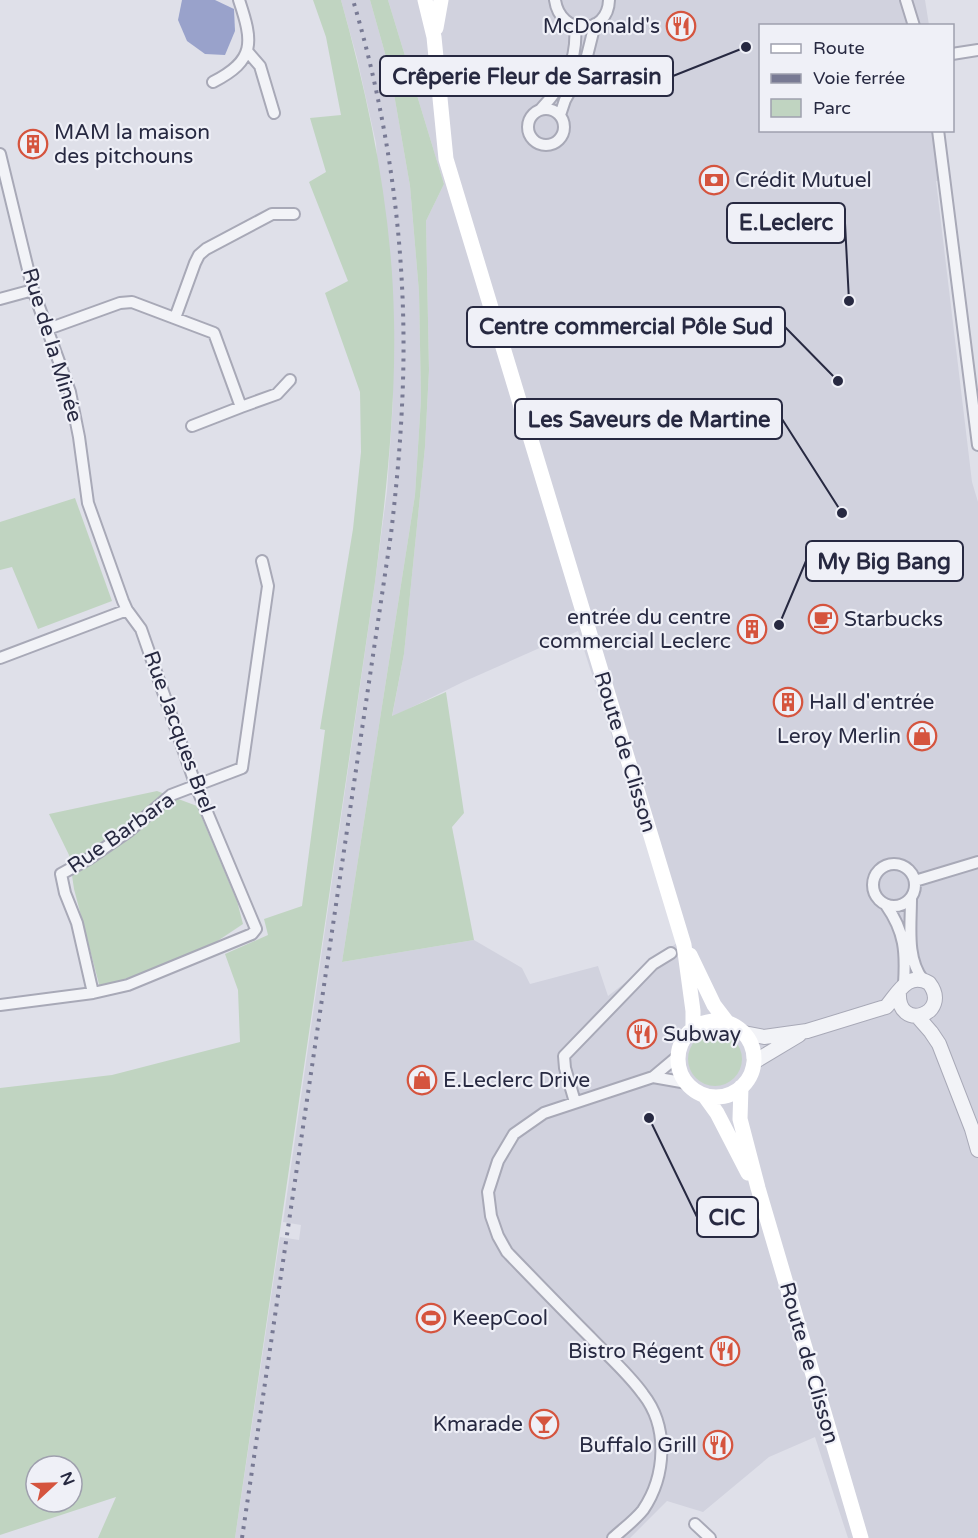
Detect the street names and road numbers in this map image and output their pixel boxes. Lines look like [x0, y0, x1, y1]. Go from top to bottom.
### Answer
street label: Rue de la Minée [17, 265, 87, 425]
street label: Rue Jacques Brel [138, 648, 220, 816]
street label: Route de Clisson [589, 668, 661, 836]
street label: Rue Barbara [63, 787, 179, 879]
street label: Route de Clisson [774, 1279, 844, 1447]

